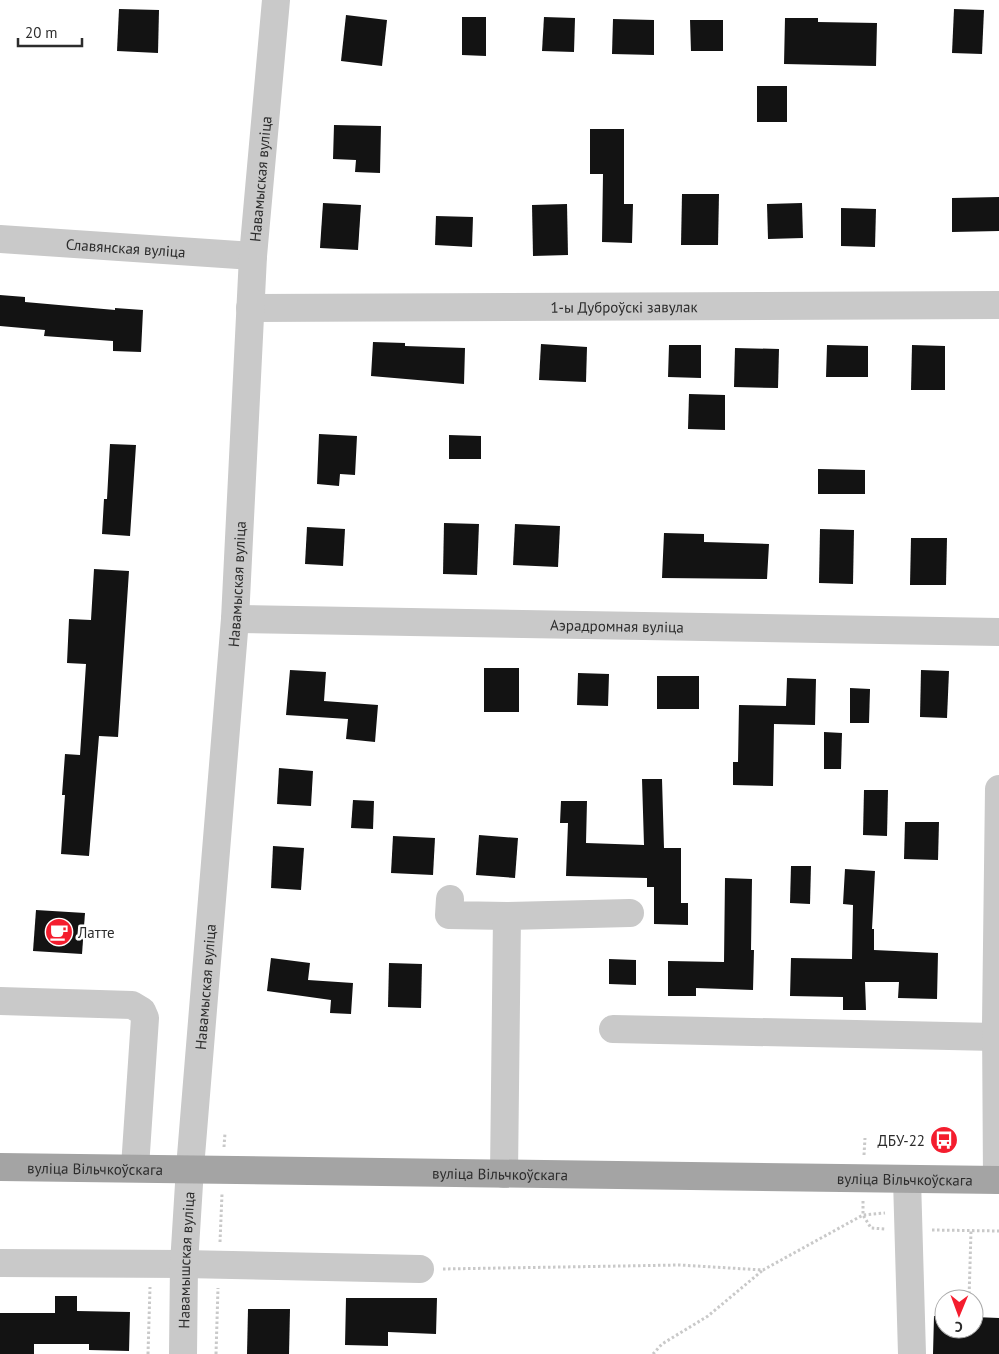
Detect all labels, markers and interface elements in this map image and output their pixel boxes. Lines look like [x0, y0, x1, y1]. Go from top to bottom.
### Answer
scale bar [18, 15, 81, 47]
text: 20 m [25, 23, 58, 42]
street label: Навамыская вуліца [245, 115, 275, 242]
street label: Славянская вуліца [65, 234, 186, 261]
street label: 1-ы Дуброўскі завулак [550, 297, 698, 316]
street label: Навамыская вуліца [223, 521, 249, 648]
street label: Аэрадромная вуліца [550, 615, 684, 636]
cafe icon: Латте [44, 917, 74, 947]
place label: Латте [77, 923, 115, 942]
street label: Навамыская вуліца [190, 923, 219, 1050]
bus stop icon: ДБУ-22 [929, 1125, 959, 1155]
place label: ДБУ-22 [878, 1131, 925, 1150]
street label: вуліца Вільчкоўскага [27, 1158, 163, 1179]
street label: вуліца Вільчкоўскага [432, 1163, 568, 1184]
street label: вуліца Вільчкоўскага [837, 1168, 973, 1189]
street label: Навамышская вуліца [174, 1191, 198, 1329]
north arrow [934, 1289, 984, 1339]
text: С [955, 1318, 963, 1336]

